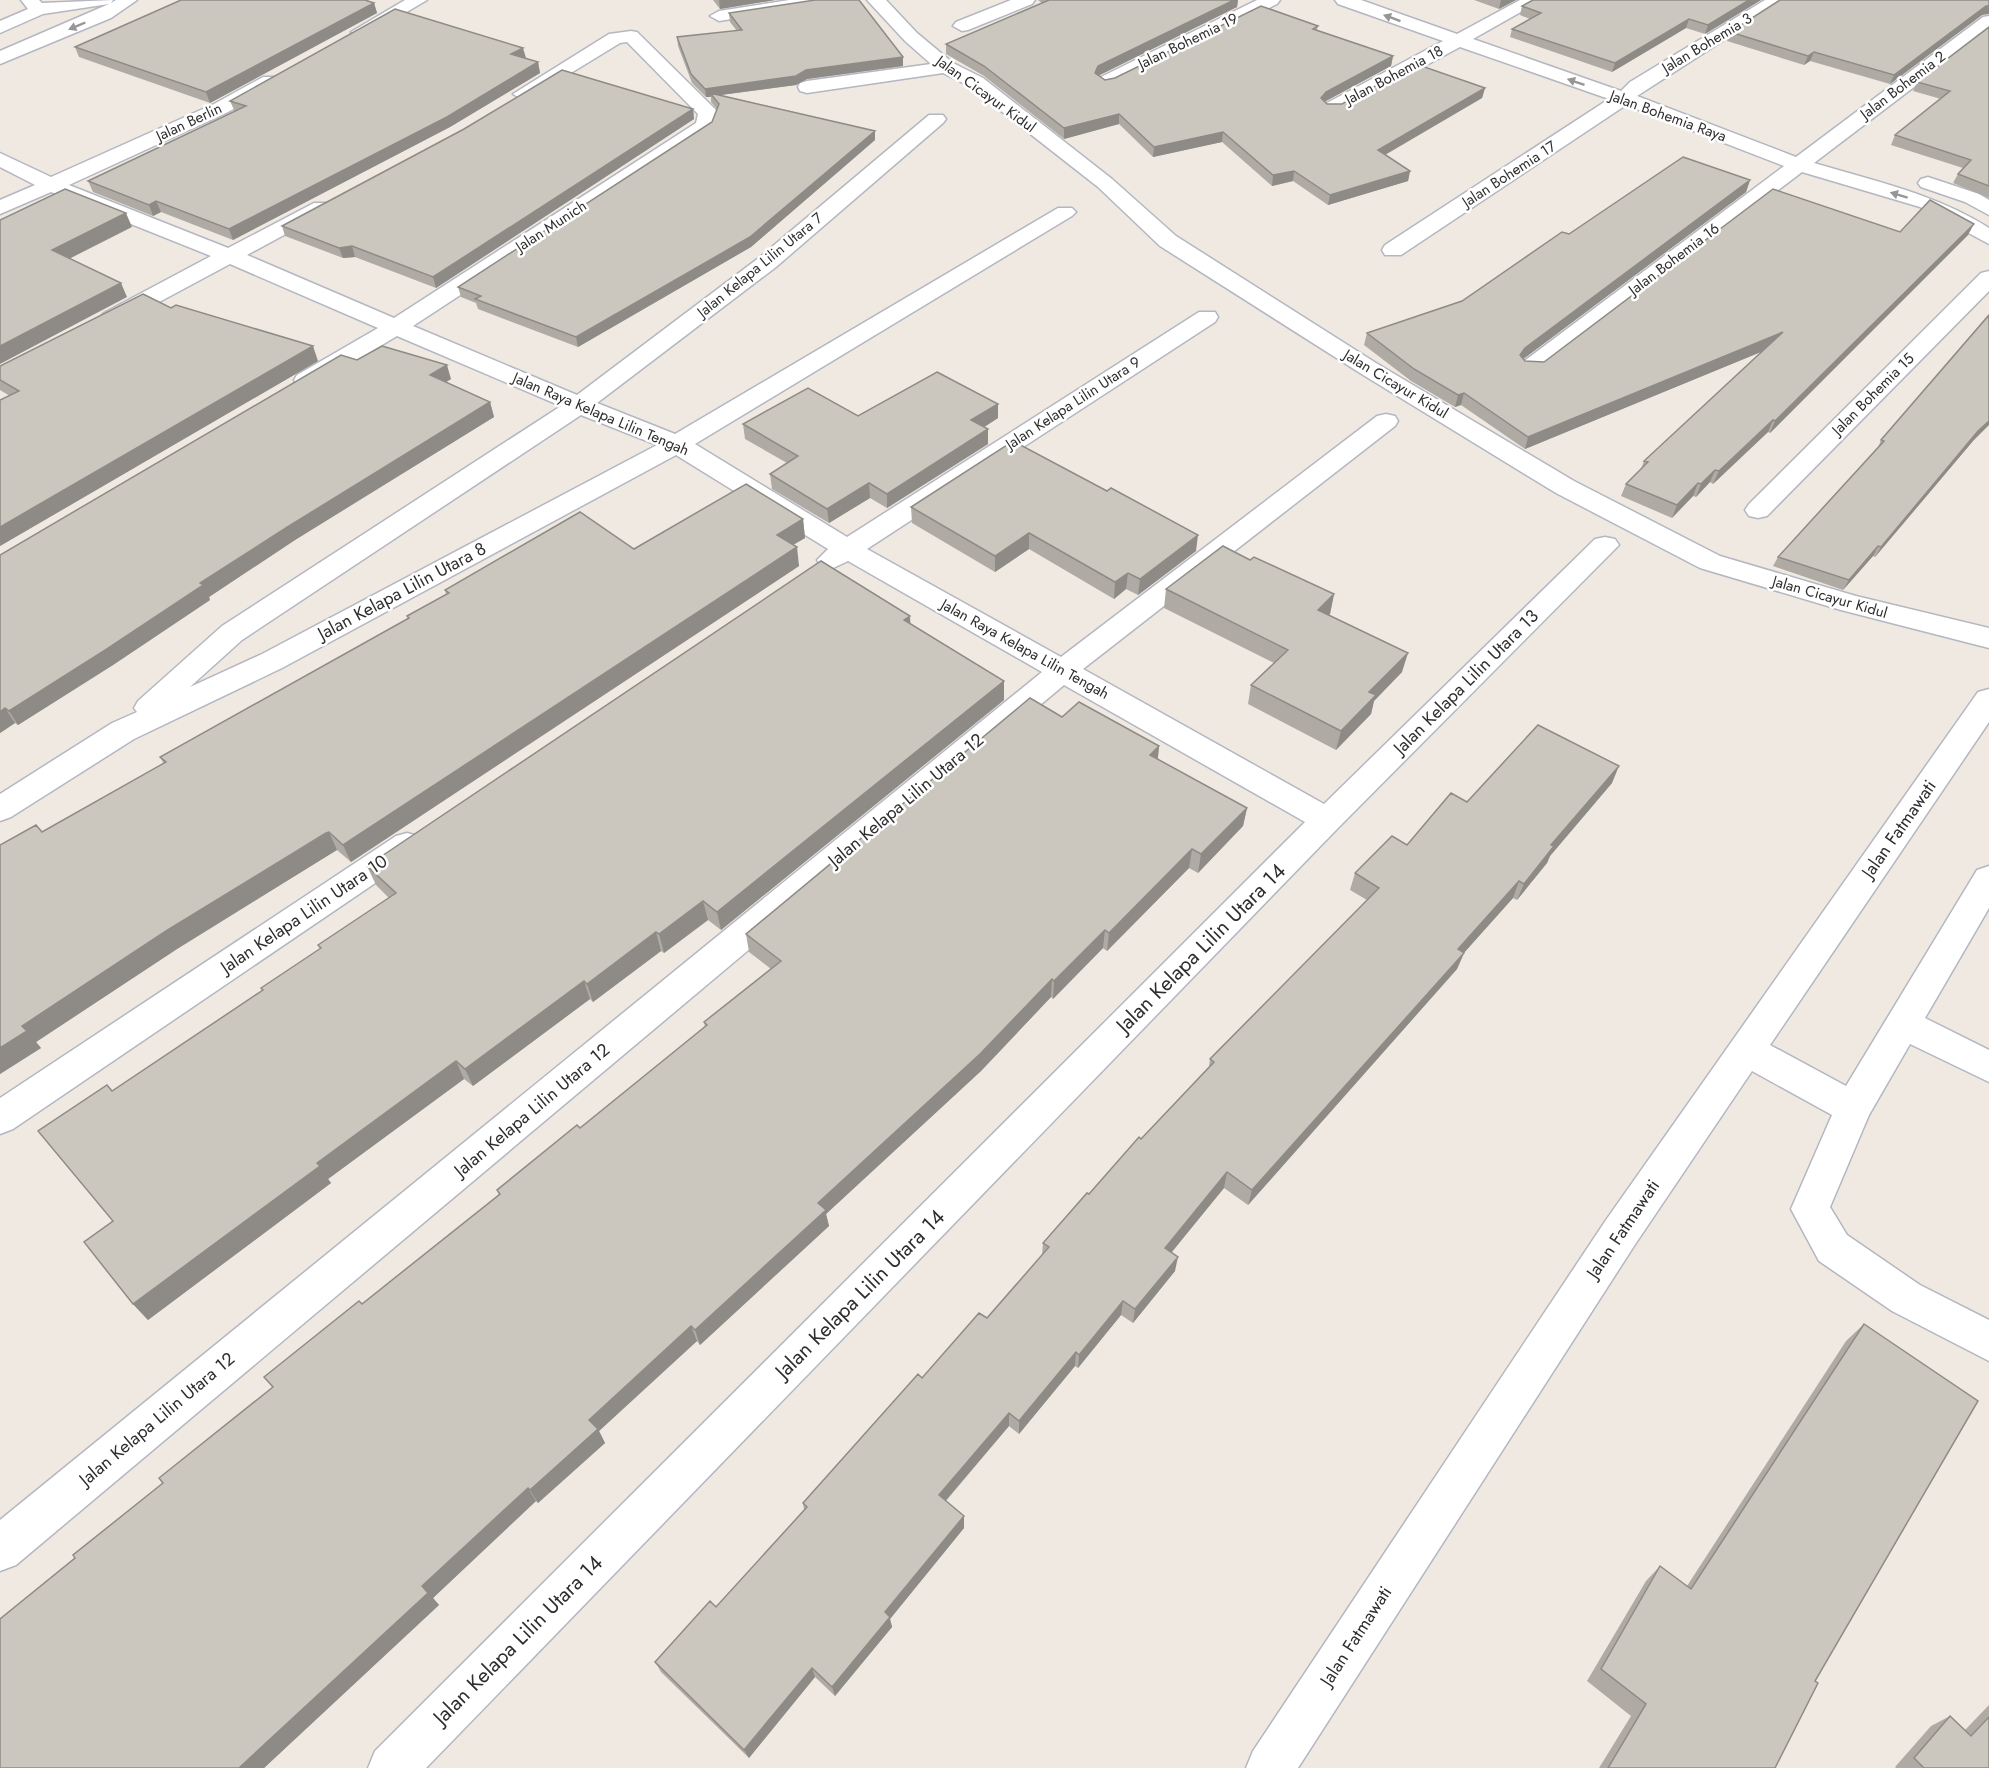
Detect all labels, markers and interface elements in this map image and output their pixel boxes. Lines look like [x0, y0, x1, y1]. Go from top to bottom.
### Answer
street label: Jalan Bohemia 19 [1133, 7, 1242, 76]
street label: Jalan Bohemia 3 [1656, 7, 1756, 80]
one-way arrow [1383, 12, 1401, 22]
one-way arrow [67, 21, 85, 31]
street label: Jalan Bohemia 18 [1339, 40, 1447, 111]
street label: Jalan Bohemia 2 [1854, 46, 1950, 126]
street label: Jalan Cicayur Kidul [930, 49, 1040, 138]
one-way arrow [1567, 77, 1585, 86]
street label: Jalan Bohemia Raya [1605, 84, 1729, 147]
street label: Jalan Berlin [151, 97, 226, 148]
street label: Jalan Bohemia 17 [1456, 135, 1560, 214]
one-way arrow [1890, 190, 1908, 199]
street label: Jalan Munich [509, 195, 591, 258]
street label: Jalan Kelapa Lilin Utara 7 [691, 207, 828, 324]
street label: Jalan Bohemia 16 [1622, 217, 1724, 302]
street label: Jalan Cicayur Kidul [1338, 343, 1453, 424]
street label: Jalan Bohemia 15 [1825, 348, 1919, 442]
street label: Jalan Kelapa Lilin Utara 9 [1000, 351, 1145, 456]
street label: Jalan Raya Kelapa Lilin Tengah [508, 366, 693, 461]
street label: Jalan Kelapa Lilin Utara 8 [311, 536, 491, 647]
street label: Jalan Cicayur Kidul [1768, 570, 1890, 624]
street label: Jalan Raya Kelapa Lilin Tengah [935, 592, 1113, 705]
street label: Jalan Kelapa Lilin Utara 13 [1386, 604, 1544, 762]
street label: Jalan Kelapa Lilin Utara 12 [821, 727, 989, 874]
street label: Jalan Fatmawati [1854, 775, 1943, 885]
street label: Jalan Kelapa Lilin Utara 10 [214, 848, 393, 981]
street label: Jalan Kelapa Lilin Utara 14 [1107, 856, 1293, 1042]
street label: Jalan Kelapa Lilin Utara 12 [447, 1037, 615, 1184]
street label: Jalan Fatmawati [1579, 1174, 1666, 1285]
street label: Jalan Kelapa Lilin Utara 14 [766, 1202, 952, 1388]
street label: Jalan Kelapa Lilin Utara 12 [72, 1346, 240, 1493]
street label: Jalan Kelapa Lilin Utara 14 [424, 1548, 610, 1734]
street label: Jalan Fatmawati [1313, 1581, 1398, 1693]

